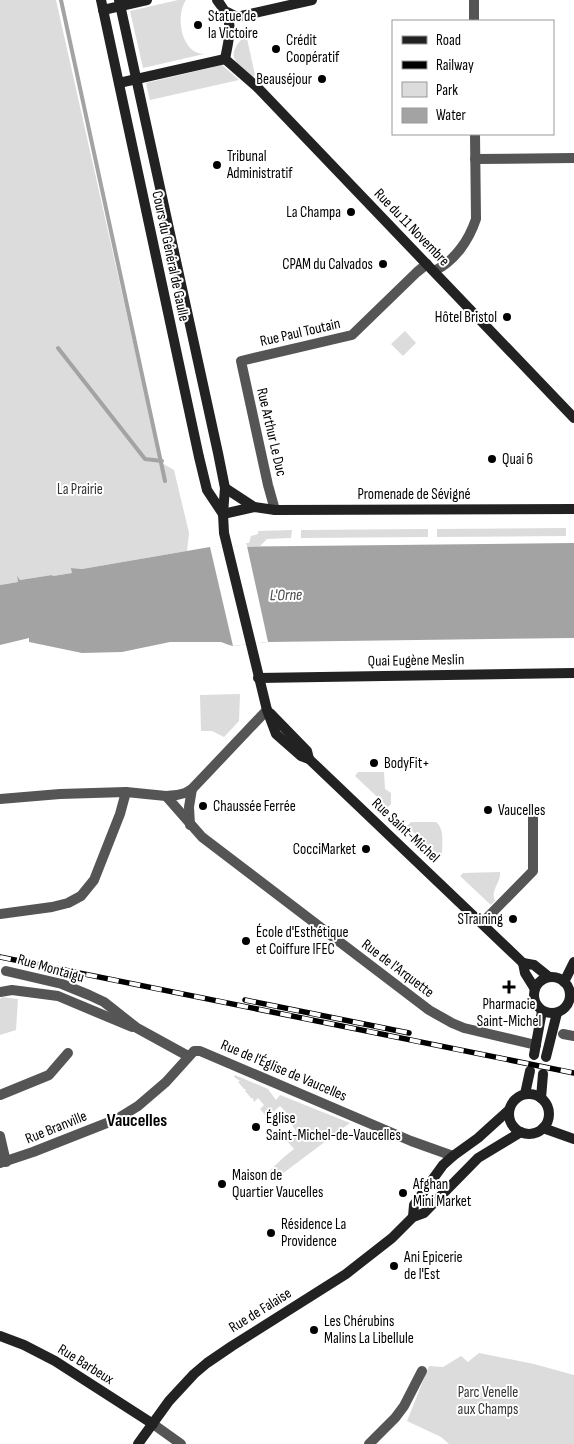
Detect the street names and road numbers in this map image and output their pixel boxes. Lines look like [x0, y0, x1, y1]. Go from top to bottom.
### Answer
street label: Rue du 11 Novembre [370, 184, 454, 270]
street label: Cours du Général de Gaulle [147, 189, 194, 323]
street label: Rue Paul Toutain [258, 314, 342, 351]
street label: Rue Arthur Le Duc [252, 386, 291, 478]
street label: Promenade de Sévigné [357, 485, 471, 504]
street label: Quai Eugène Meslin [368, 650, 464, 671]
street label: Rue Saint-Michel [368, 794, 444, 867]
street label: Rue de l'Arquette [358, 935, 438, 1002]
street label: Rue Montaigu [15, 950, 86, 987]
street label: Rue de l'Église de Vaucelles [218, 1035, 350, 1106]
street label: Rue Branville [23, 1107, 90, 1148]
street label: Rue de Falaise [225, 1284, 295, 1337]
street label: Rue Barbeux [54, 1340, 118, 1389]

